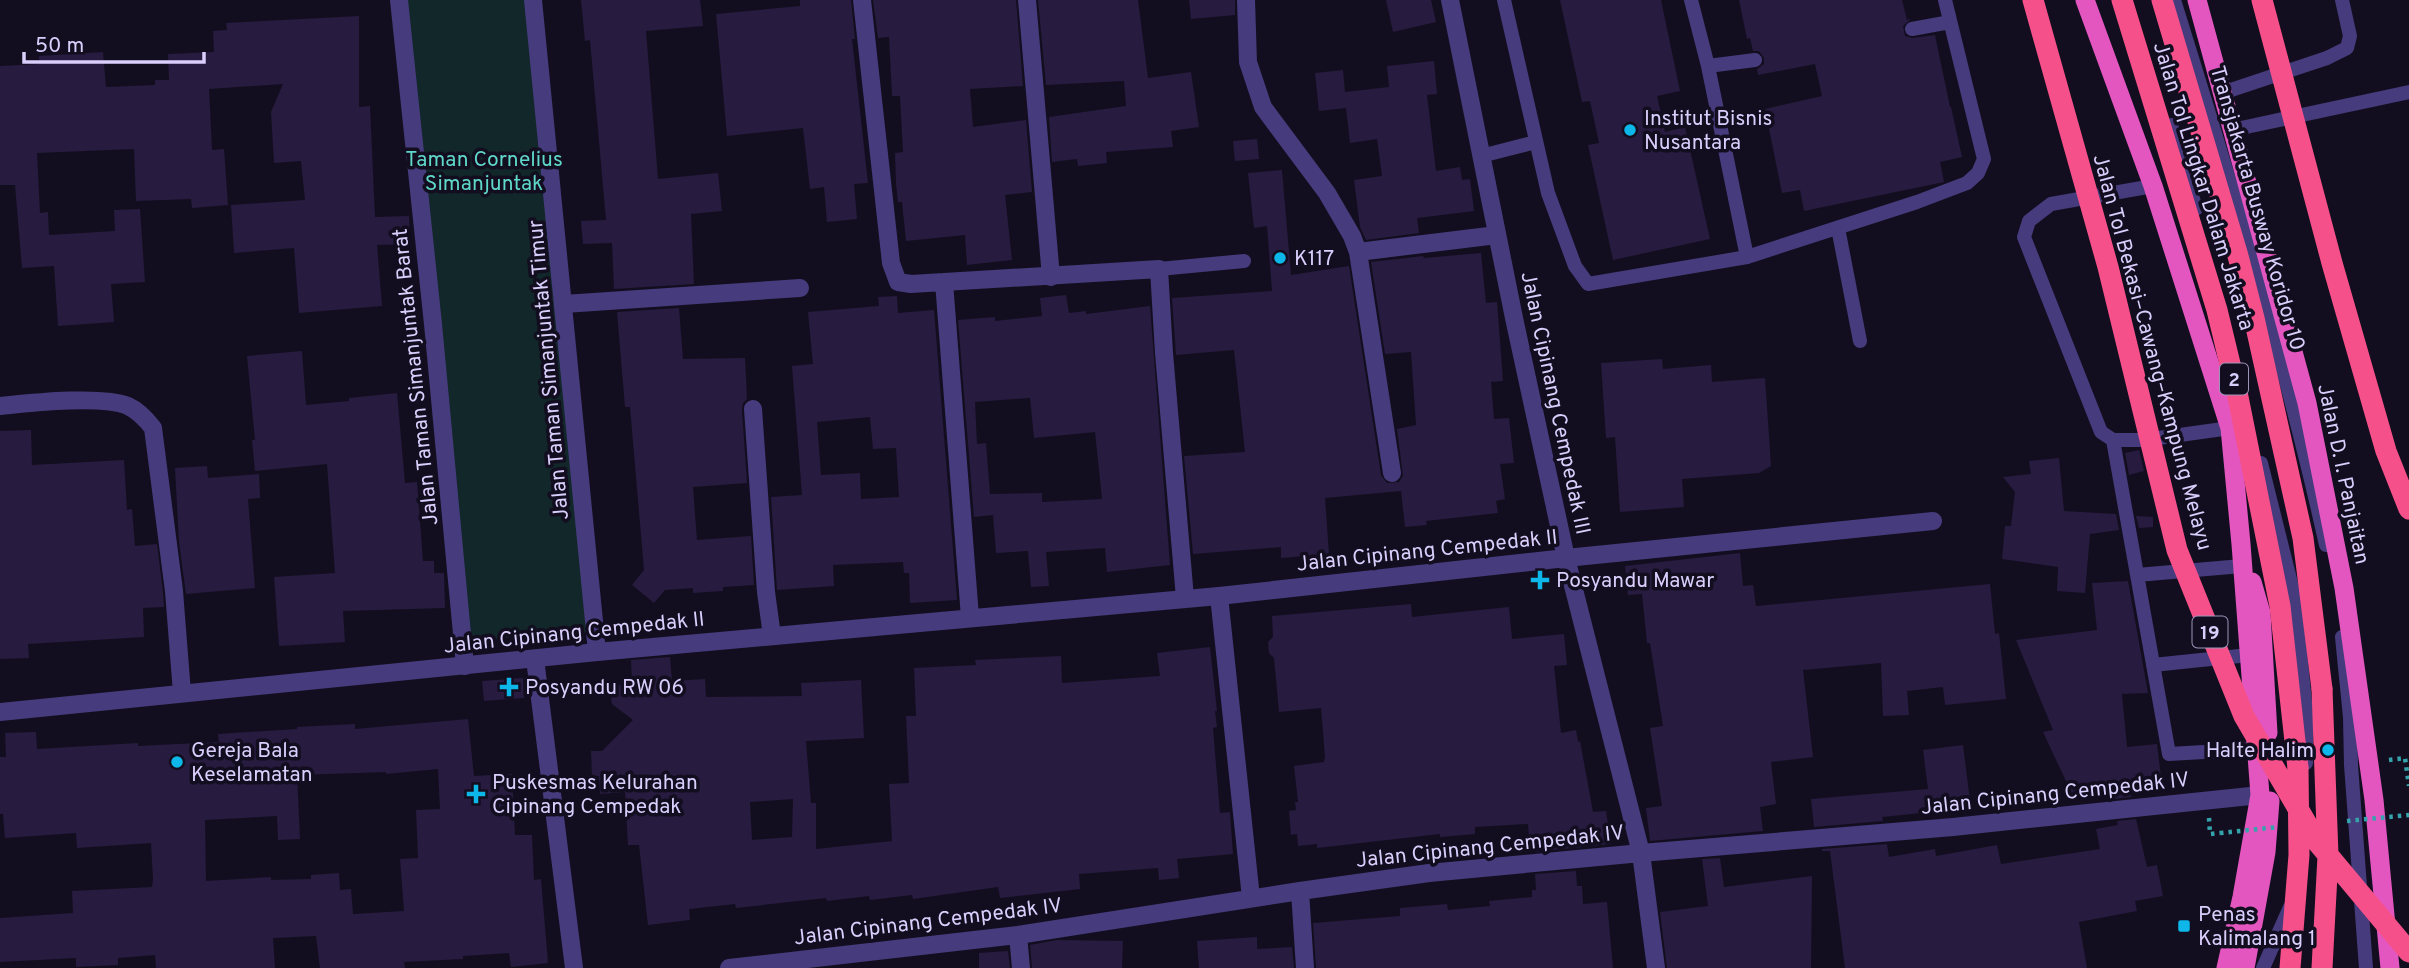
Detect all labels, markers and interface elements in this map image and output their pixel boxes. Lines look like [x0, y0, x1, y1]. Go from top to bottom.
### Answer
scale bar [24, 21, 205, 65]
text: 50 m [35, 33, 84, 60]
street label: Jalan Tol Lingkar Dalam Jakarta [2146, 39, 2259, 334]
street label: Transjakarta Busway Koridor 10 [2203, 63, 2310, 354]
place label: Institut Bisnis Nusantara [1644, 106, 1772, 157]
marker: Institut Bisnis Nusantara [1622, 122, 1638, 138]
park label: Taman Cornelius Simanjuntak [405, 147, 563, 198]
street label: Jalan Tol Bekasi–Cawang–Kampung Melayu [2086, 151, 2218, 553]
street label: Jalan Taman Simanjuntak Timur [523, 219, 576, 521]
street label: Jalan Taman Simanjuntak Barat [387, 227, 446, 527]
place label: K117 [1294, 246, 1334, 273]
marker: K117 [1272, 250, 1288, 266]
street label: Jalan Cipinang Cempedak III [1513, 269, 1596, 537]
road number: 2 [2220, 364, 2248, 394]
street label: Jalan D. I. Panjaitan [2310, 382, 2375, 567]
street label: Jalan Cipinang Cempedak II [1295, 524, 1559, 579]
place label: Posyandu Mawar [1556, 568, 1714, 595]
marker: Posyandu Mawar [1530, 570, 1550, 590]
street label: Jalan Cipinang Cempedak II [442, 606, 706, 661]
road number: 19 [2192, 617, 2228, 648]
place label: Posyandu RW 06 [525, 675, 684, 702]
marker: Posyandu RW 06 [499, 677, 519, 697]
place label: Gereja Bala Keselamatan [191, 738, 313, 789]
place label: Halte Halim [2206, 738, 2314, 765]
marker: Halte Halim [2320, 742, 2336, 758]
marker: Gereja Bala Keselamatan [169, 754, 185, 770]
street label: Jalan Cipinang Cempedak IV [1919, 767, 2191, 822]
place label: Puskesmas Kelurahan Cipinang Cempedak [492, 770, 698, 821]
marker: Puskesmas Kelurahan Cipinang Cempedak [466, 784, 486, 804]
street label: Jalan Cipinang Cempedak IV [1354, 820, 1626, 875]
street label: Jalan Cipinang Cempedak IV [793, 893, 1064, 952]
place label: Penas Kalimalang 1 [2198, 902, 2316, 953]
marker: Penas Kalimalang 1 [2176, 918, 2192, 934]

